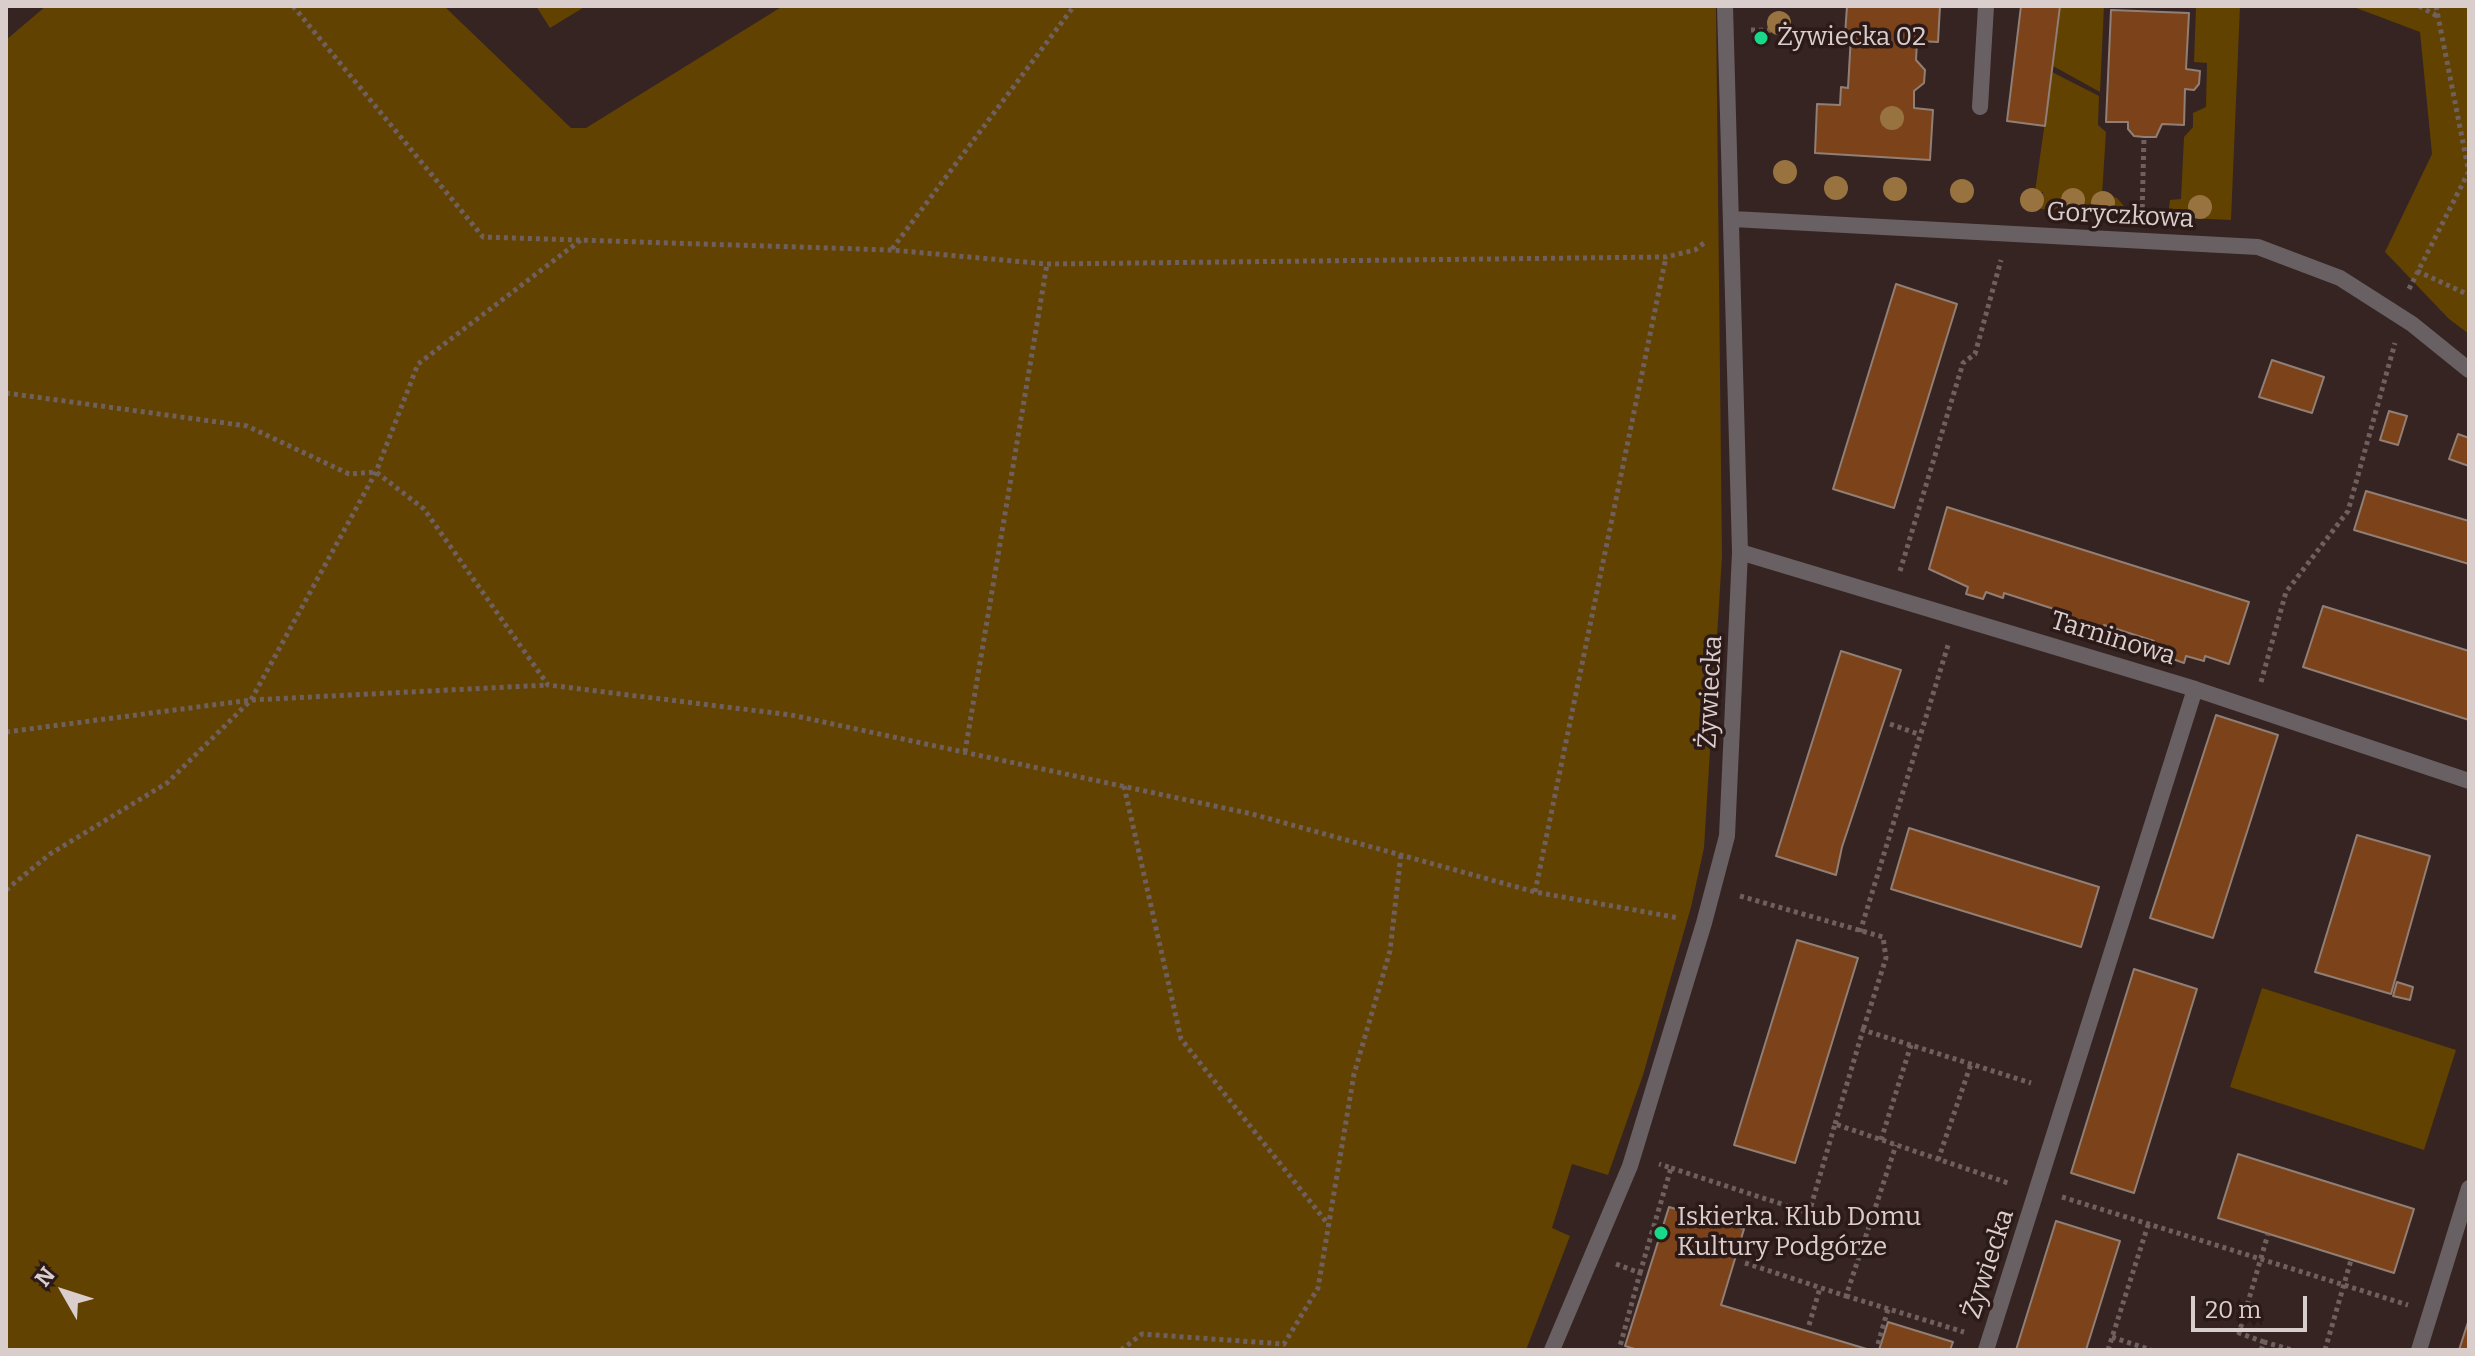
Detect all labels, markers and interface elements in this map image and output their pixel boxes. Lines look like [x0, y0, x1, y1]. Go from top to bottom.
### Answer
place label: Żywiecka 02 [1777, 22, 1926, 54]
marker: Żywiecka 02 [1752, 29, 1770, 47]
street label: Goryczkowa [2045, 197, 2195, 235]
street label: Tarninowa [2047, 605, 2179, 673]
street label: Żywiecka [1692, 635, 1730, 749]
place label: Iskierka. Klub Domu Kultury Podgórze [1677, 1202, 1921, 1264]
street label: Żywiecka [1957, 1205, 2021, 1323]
marker: Iskierka. Klub Domu Kultury Podgórze [1652, 1224, 1670, 1242]
north arrow [24, 1252, 104, 1332]
text: N [29, 1261, 61, 1292]
scale bar [2195, 1280, 2311, 1330]
text: 20 m [2205, 1296, 2261, 1324]

